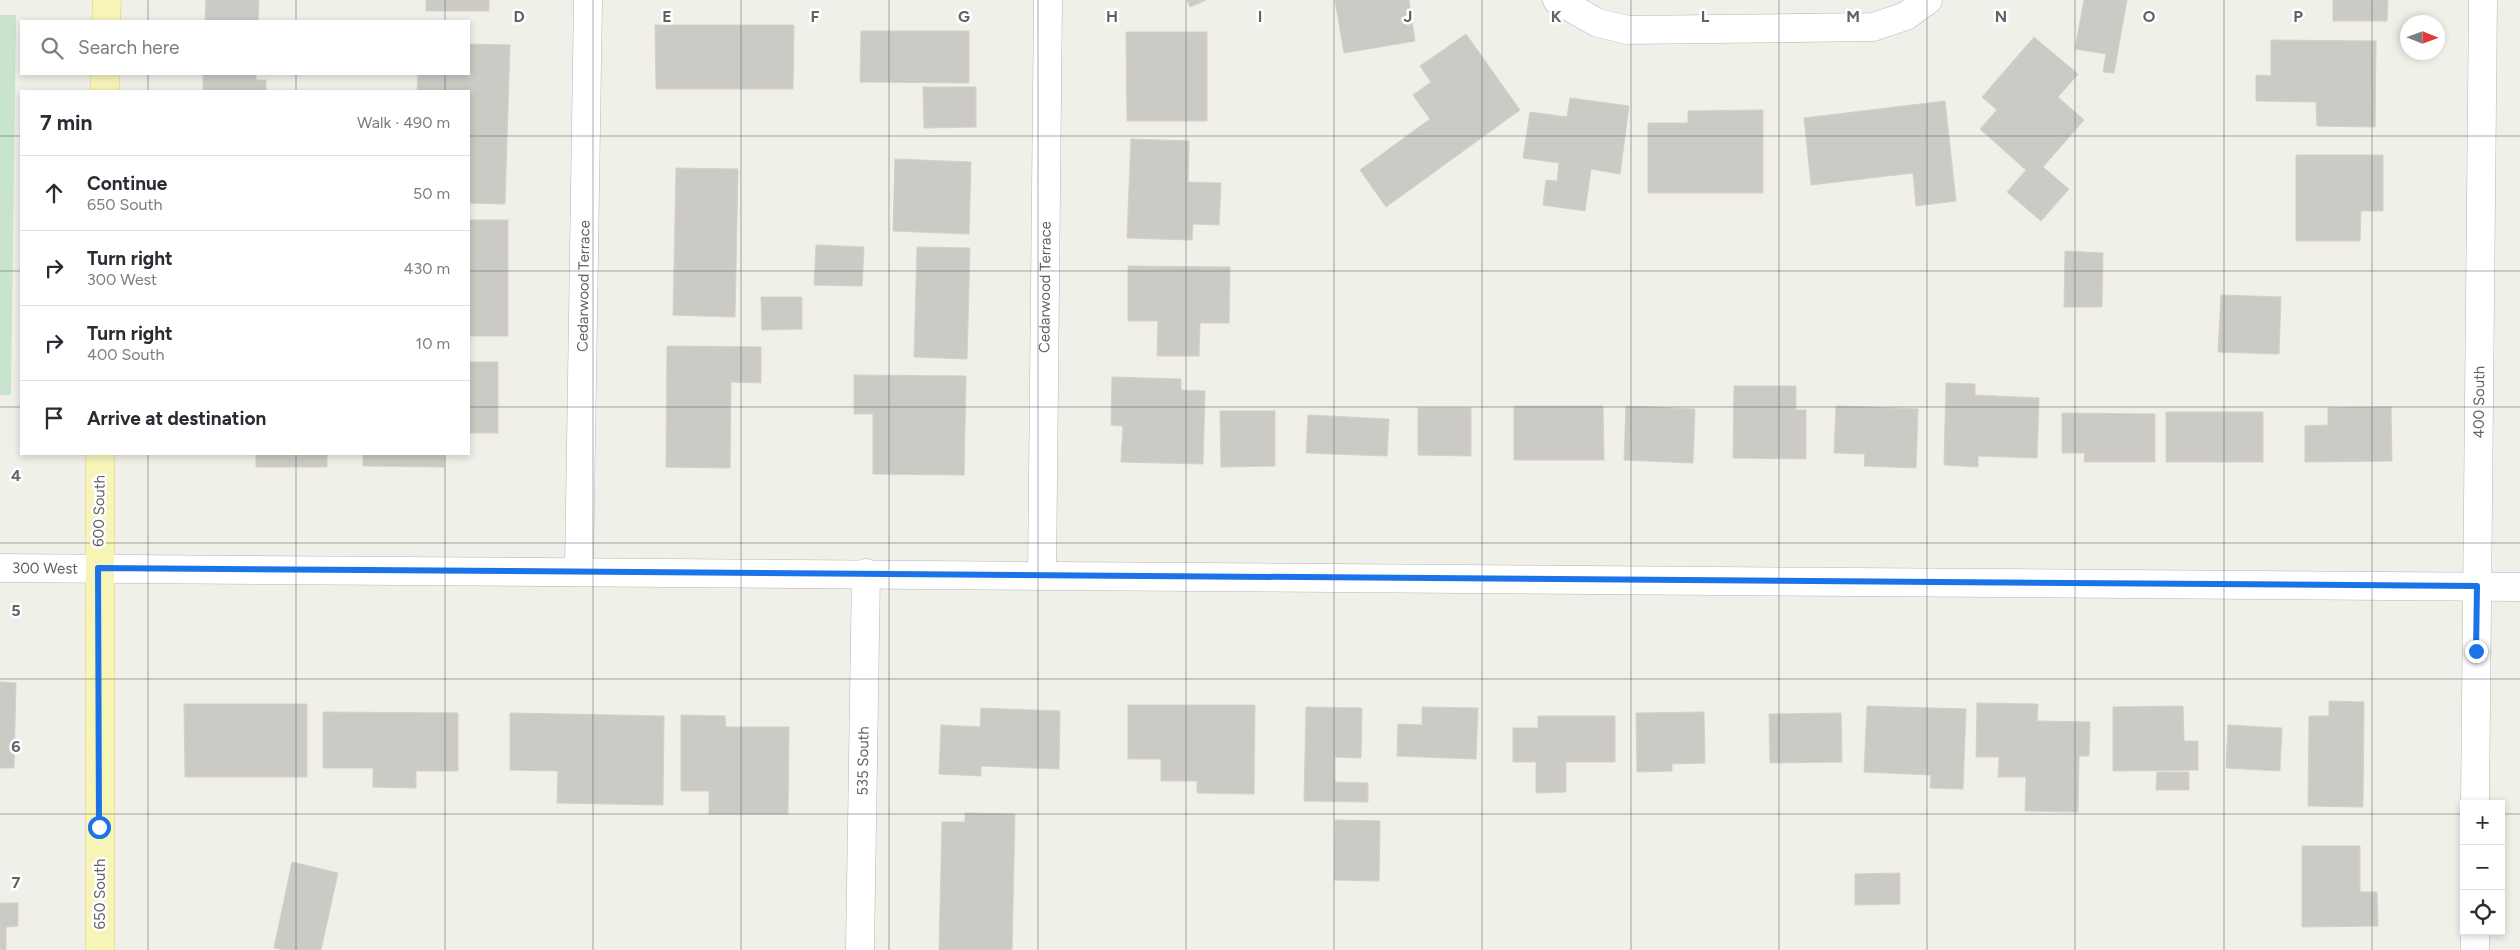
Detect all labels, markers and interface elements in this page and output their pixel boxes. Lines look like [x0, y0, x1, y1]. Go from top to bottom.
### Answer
text: D [513, 7, 525, 26]
text: E [662, 7, 672, 26]
text: F [811, 7, 820, 26]
text: G [958, 7, 970, 26]
text: H [1106, 7, 1118, 26]
text: I [1258, 7, 1262, 26]
text: J [1404, 7, 1412, 26]
text: K [1551, 7, 1562, 26]
text: L [1701, 7, 1710, 26]
text: M [1846, 7, 1860, 26]
text: N [1995, 7, 2007, 26]
text: O [2143, 7, 2156, 26]
text: P [2293, 7, 2303, 26]
north arrow [2400, 15, 2445, 60]
search box [20, 20, 470, 75]
icon: search [38, 34, 66, 62]
text: Search here [78, 36, 180, 59]
text: 7 min [40, 110, 92, 135]
text: Walk · 490 m [357, 113, 450, 132]
text: Continue [87, 172, 167, 195]
icon: ahead [40, 179, 68, 207]
text: 50 m [413, 184, 450, 203]
text: 650 South [87, 195, 162, 214]
street label: Cedarwood Terrace [573, 220, 594, 352]
street label: Cedarwood Terrace [1035, 221, 1055, 353]
text: Turn right [87, 247, 173, 270]
icon: right [40, 254, 68, 282]
text: 430 m [404, 259, 450, 278]
text: 300 West [87, 270, 157, 289]
text: Turn right [87, 322, 173, 345]
icon: right [40, 329, 68, 357]
text: 10 m [416, 334, 450, 353]
text: 400 South [87, 345, 164, 364]
street label: 400 South [2470, 366, 2488, 438]
icon: arrive [40, 404, 68, 432]
text: Arrive at destination [87, 407, 266, 430]
text: 4 [11, 466, 21, 485]
street label: 600 South [89, 475, 109, 547]
street label: 300 West [12, 559, 78, 578]
text: 5 [11, 601, 21, 620]
route end [2465, 640, 2488, 663]
street label: 535 South [853, 726, 873, 796]
text: 6 [11, 737, 21, 756]
map controls [2460, 800, 2505, 935]
button: + [2460, 800, 2505, 845]
route start [88, 816, 111, 839]
button: − [2460, 845, 2505, 890]
street label: 650 South [91, 859, 109, 929]
text: 7 [12, 873, 21, 892]
button: locate [2460, 890, 2505, 935]

